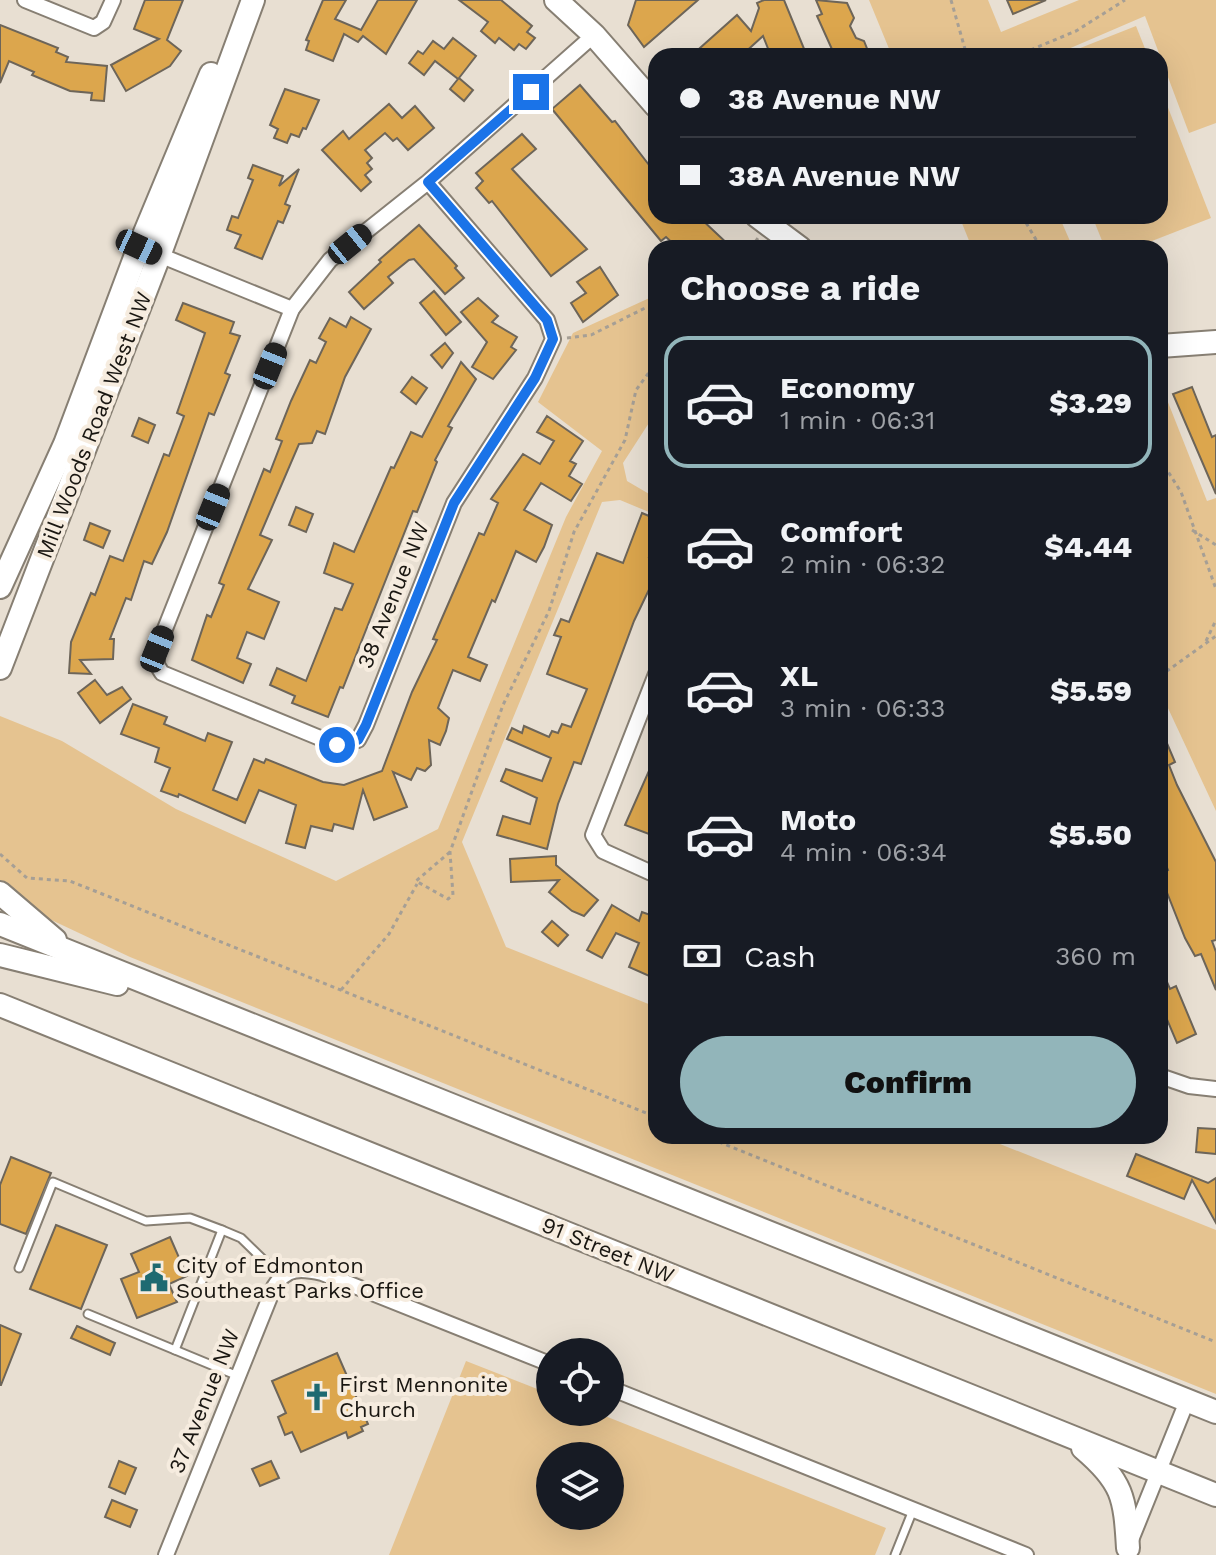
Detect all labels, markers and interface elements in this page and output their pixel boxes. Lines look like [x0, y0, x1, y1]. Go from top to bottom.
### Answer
route end [513, 74, 549, 110]
text: 38 Avenue NW [728, 81, 941, 116]
text: 38A Avenue NW [728, 158, 960, 193]
car [324, 220, 376, 268]
car [112, 226, 166, 268]
text: Choose a ride [680, 267, 920, 309]
street label: Mill Woods Road West NW [32, 288, 156, 562]
car [250, 339, 290, 393]
icon: car [684, 366, 756, 438]
text: Economy [780, 370, 915, 405]
text: $3.29 [1049, 385, 1132, 420]
text: 1 min · 06:31 [780, 405, 935, 435]
car [193, 480, 233, 534]
icon: car [684, 510, 756, 582]
text: Comfort [780, 514, 902, 549]
street label: 38 Avenue NW [352, 518, 434, 672]
text: $4.44 [1044, 529, 1132, 564]
text: 2 min · 06:32 [780, 549, 945, 579]
car [137, 622, 177, 676]
icon: car [684, 654, 756, 726]
text: XL [780, 658, 818, 693]
text: $5.59 [1050, 673, 1132, 708]
text: 3 min · 06:33 [780, 693, 945, 723]
route start [319, 727, 355, 763]
icon: car [684, 798, 756, 870]
text: Moto [780, 802, 856, 837]
text: $5.50 [1049, 817, 1132, 852]
text: 4 min · 06:34 [780, 837, 947, 867]
icon: cash [680, 934, 724, 978]
text: Cash [744, 939, 816, 974]
text: 360 m [1055, 941, 1136, 971]
button: Confirm [680, 1036, 1136, 1128]
street label: 91 Street NW [538, 1212, 678, 1288]
place label: City of Edmonton Southeast Parks Office [176, 1253, 424, 1303]
public building icon: City of Edmonton Southeast Parks Office [139, 1263, 169, 1293]
street label: 37 Avenue NW [164, 1325, 244, 1477]
map controls [536, 1338, 624, 1530]
button: locate [536, 1338, 624, 1426]
place label: First Mennonite Church [339, 1372, 508, 1422]
church icon: First Mennonite Church [302, 1382, 332, 1412]
button: layers [536, 1442, 624, 1530]

